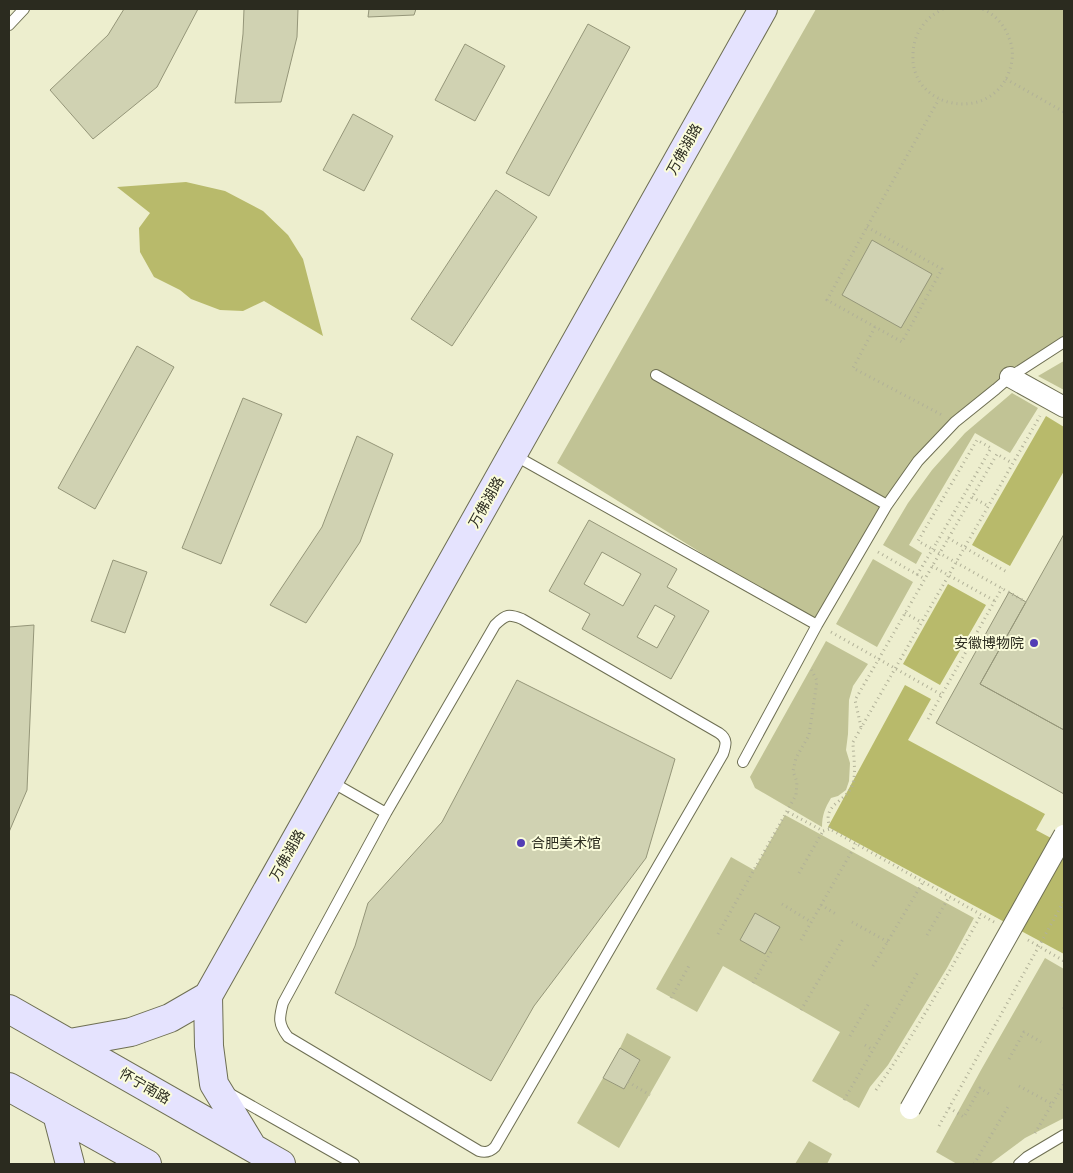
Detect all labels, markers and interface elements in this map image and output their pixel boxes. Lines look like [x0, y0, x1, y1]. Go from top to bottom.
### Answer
street label: 万佛湖路 [663, 121, 706, 178]
street label: 万佛湖路 [465, 474, 508, 531]
place label: 安徽博物院 [954, 635, 1024, 653]
marker: 安徽博物院 [1028, 637, 1040, 649]
street label: 万佛湖路 [266, 827, 309, 884]
place label: 合肥美术馆 [531, 836, 601, 853]
marker: 合肥美术馆 [515, 837, 527, 849]
street label: 怀宁南路 [116, 1065, 173, 1109]

